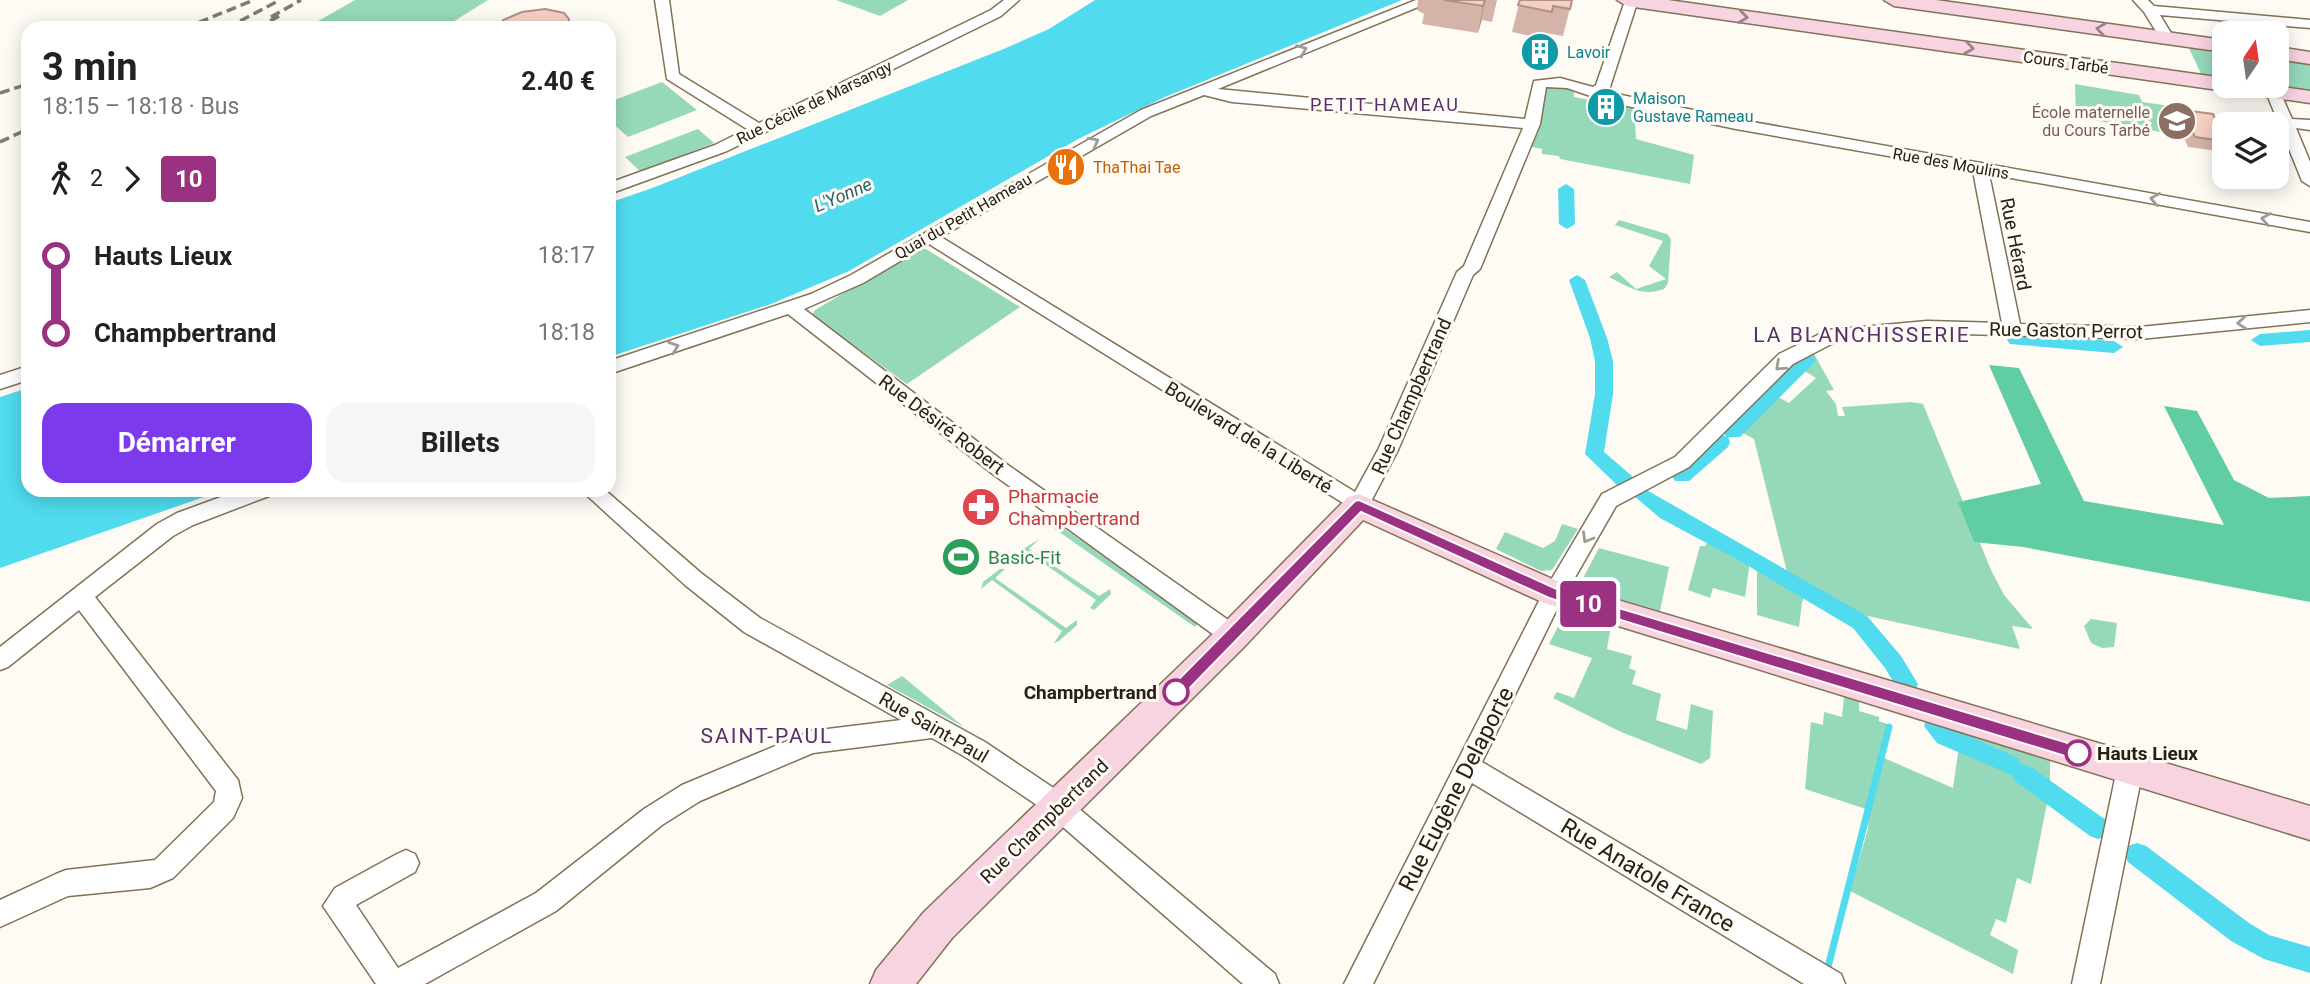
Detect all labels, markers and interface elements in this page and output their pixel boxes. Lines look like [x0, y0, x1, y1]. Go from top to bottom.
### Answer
one-way arrow [1738, 9, 1749, 24]
north arrow [2212, 21, 2289, 98]
map controls [2212, 21, 2289, 189]
one-way arrow [2095, 22, 2107, 37]
building icon: Lavoir [1519, 31, 1561, 73]
one-way arrow [1963, 41, 1975, 56]
place label: Lavoir [1567, 43, 1611, 62]
text: 3 min [42, 45, 138, 89]
one-way arrow [1295, 45, 1307, 59]
street label: Cours Tarbé [2022, 47, 2110, 78]
street label: Rue Cécile de Marsangy [733, 56, 895, 148]
text: 2.40 € [521, 66, 595, 96]
building icon: Maison Gustave Rameau [1585, 86, 1627, 128]
place label: Maison Gustave Rameau [1633, 89, 1754, 126]
text: 18:15 – 18:18 · Bus [42, 93, 239, 120]
district label: PETIT HAMEAU [1310, 94, 1460, 115]
school or university icon: École maternelle du Cours Tarbé [2156, 100, 2198, 142]
place label: École maternelle du Cours Tarbé [2032, 103, 2150, 140]
button: layers [2212, 112, 2289, 189]
one-way arrow [1087, 136, 1099, 150]
street label: Rue des Moulins [1891, 144, 2010, 183]
restaurant icon: ThaThai Tae [1045, 146, 1087, 188]
place label: ThaThai Tae [1093, 158, 1181, 177]
icon: walk [42, 160, 80, 198]
icon: forward [113, 160, 151, 198]
text: 2 [90, 165, 103, 192]
text: 10 [175, 165, 202, 193]
street label: Quai du Petit Hameau [891, 169, 1035, 263]
water label: L'Yonne [811, 173, 875, 216]
one-way arrow [2149, 193, 2161, 208]
street label: Rue Hérard [1995, 196, 2036, 292]
one-way arrow [2260, 212, 2272, 227]
text: Hauts Lieux [94, 241, 232, 271]
text: 18:17 [538, 242, 595, 269]
street label: Rue Champbertrand [1367, 314, 1456, 478]
one-way arrow [2236, 315, 2247, 330]
text: Champbertrand [94, 318, 276, 348]
street label: Rue Gaston Perrot [1989, 318, 2143, 343]
text: 18:18 [538, 319, 595, 346]
district label: LA BLANCHISSERIE [1753, 323, 1971, 347]
one-way arrow [667, 340, 679, 355]
one-way arrow [1775, 358, 1788, 371]
street label: Rue Désiré Robert [874, 370, 1009, 479]
street label: Boulevard de la Liberté [1161, 377, 1337, 498]
button: Démarrer [42, 403, 312, 483]
button: Billets [326, 403, 595, 483]
place label: Pharmacie Champbertrand [1008, 485, 1140, 530]
pharmacy icon: Pharmacie Champbertrand [960, 486, 1002, 528]
one-way arrow [1582, 531, 1595, 544]
sports icon: Basic-Fit [940, 536, 982, 578]
place label: Basic-Fit [988, 546, 1061, 569]
line badge: 10 [1556, 581, 1620, 627]
text: 10 [1574, 590, 1602, 618]
marker: Champbertrand [1163, 679, 1189, 705]
place label: Champbertrand [1024, 681, 1157, 704]
street label: Rue Eugène Delaporte [1393, 683, 1520, 896]
street label: Rue Saint-Paul [875, 687, 993, 768]
district label: SAINT-PAUL [701, 724, 833, 748]
marker: Hauts Lieux [2065, 740, 2091, 766]
place label: Hauts Lieux [2097, 742, 2198, 765]
street label: Rue Champbertrand [976, 754, 1113, 888]
street label: Rue Anatole France [1556, 813, 1740, 938]

